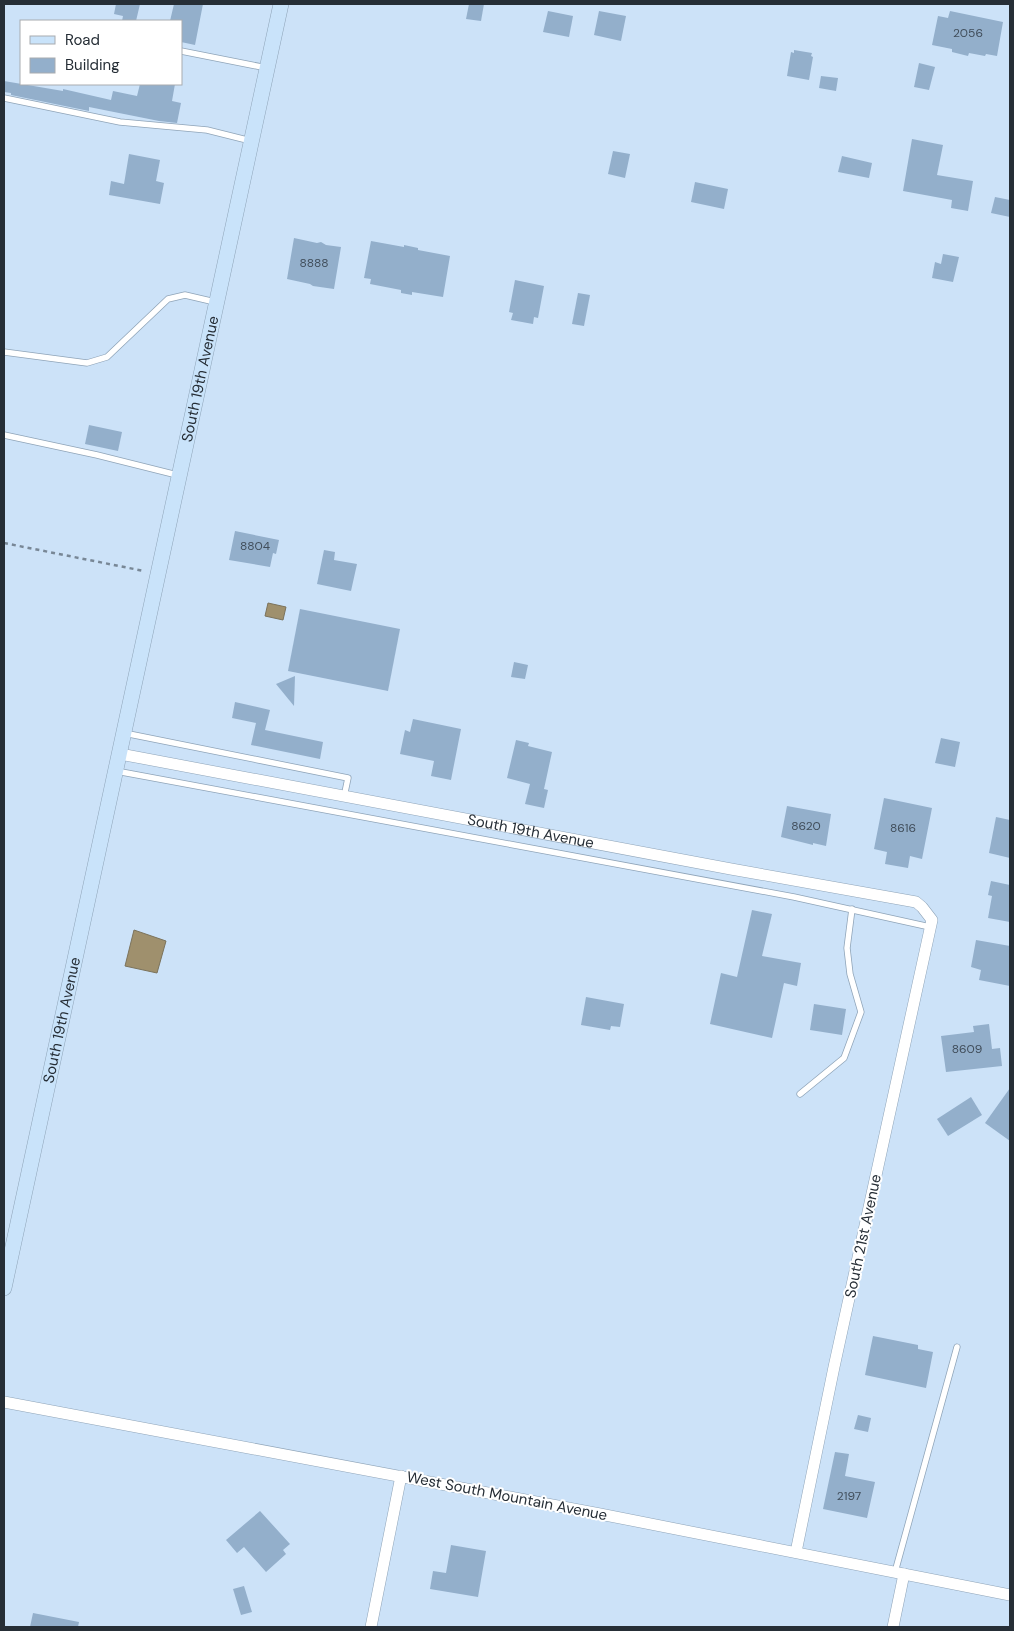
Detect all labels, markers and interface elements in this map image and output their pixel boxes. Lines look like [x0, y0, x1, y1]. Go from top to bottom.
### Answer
legend [20, 20, 182, 85]
house number: 2056 [953, 25, 983, 41]
text: Road [65, 30, 100, 50]
text: Building [65, 55, 120, 75]
house number: 8888 [299, 255, 329, 271]
street label: South 19th Avenue [177, 314, 223, 444]
house number: 8804 [240, 538, 270, 554]
street label: South 19th Avenue [466, 810, 596, 853]
house number: 8620 [791, 818, 821, 834]
house number: 8616 [890, 820, 916, 836]
street label: South 19th Avenue [38, 955, 85, 1085]
house number: 8609 [952, 1041, 982, 1057]
street label: South 21st Avenue [840, 1172, 886, 1300]
street label: West South Mountain Avenue [405, 1467, 609, 1525]
house number: 2197 [837, 1488, 861, 1504]

